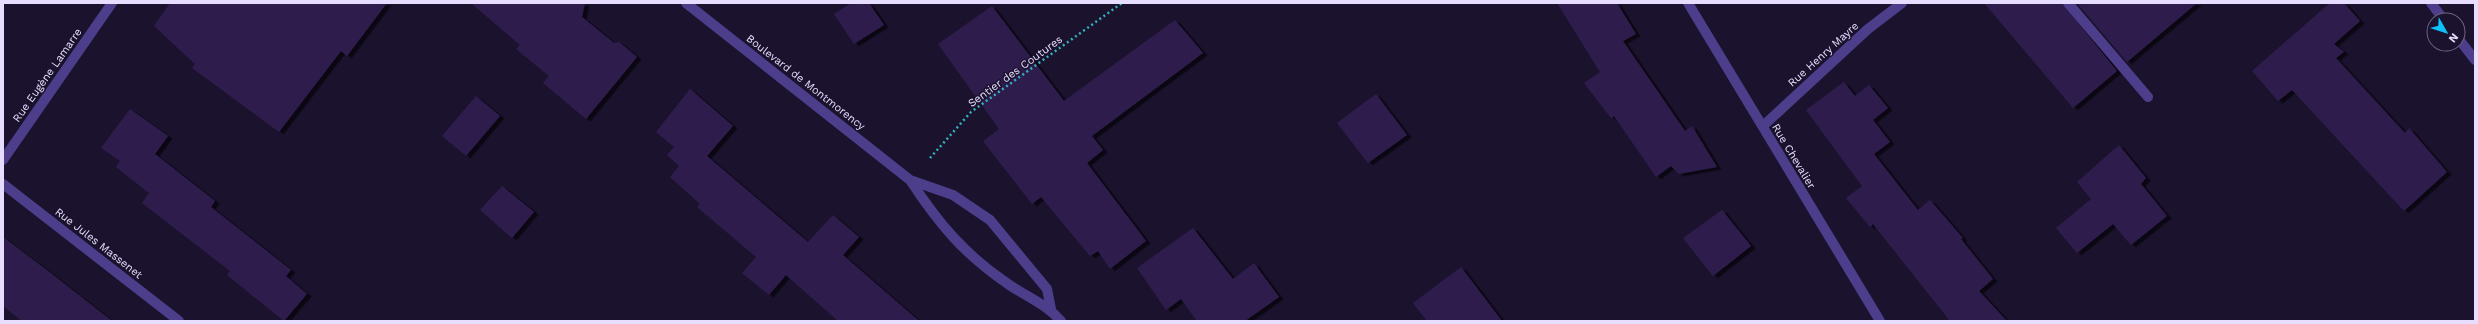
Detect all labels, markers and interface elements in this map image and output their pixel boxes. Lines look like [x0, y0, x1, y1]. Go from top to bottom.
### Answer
north arrow [2426, 12, 2466, 52]
street label: Rue Henry Mayre [1785, 19, 1861, 89]
street label: Rue Eugène Lamarre [10, 26, 85, 125]
text: N [2446, 31, 2461, 45]
street label: Boulevard de Montmorency [744, 32, 868, 133]
street label: Sentier des Coutures [966, 33, 1065, 110]
street label: Rue Chevalier [1769, 121, 1818, 192]
street label: Rue Jules Massenet [52, 205, 145, 282]

